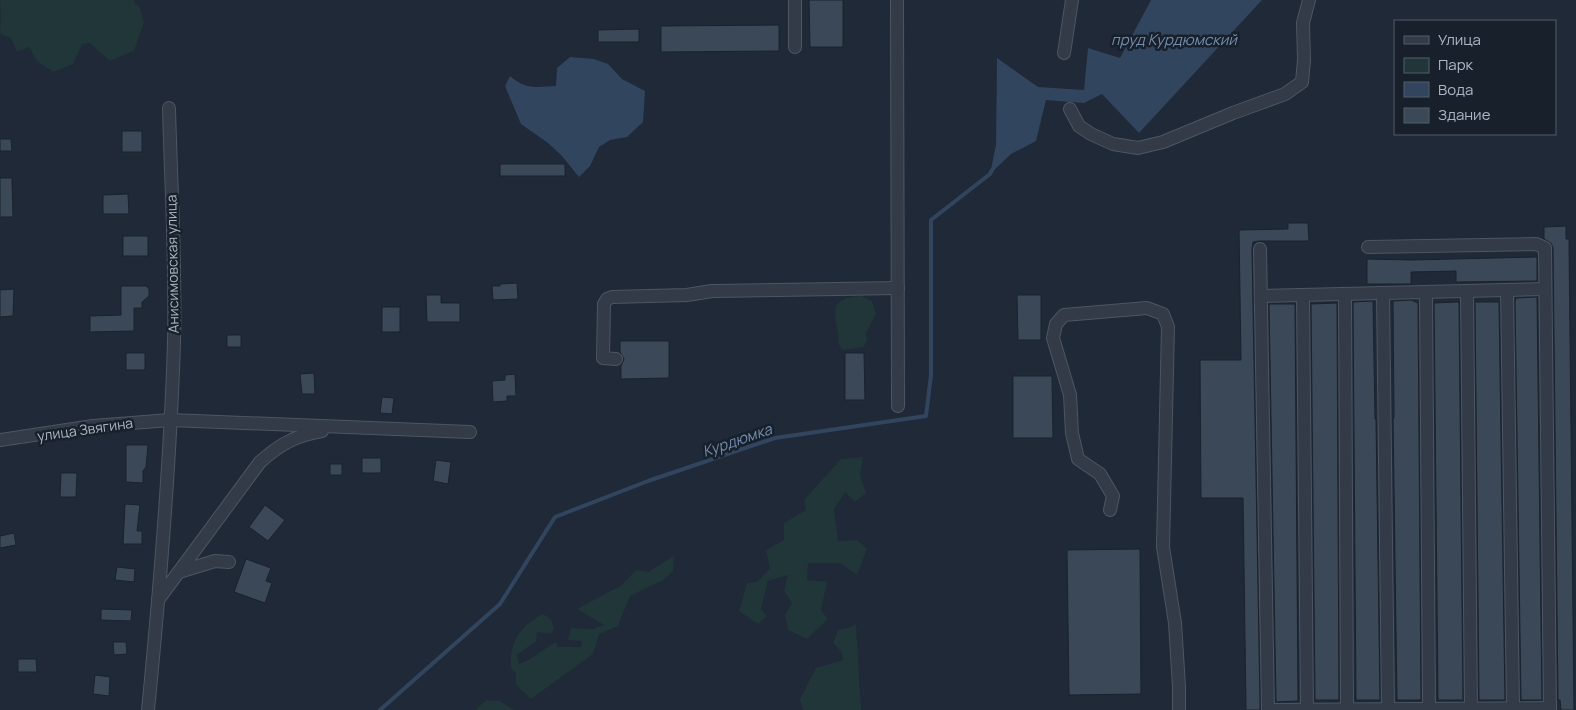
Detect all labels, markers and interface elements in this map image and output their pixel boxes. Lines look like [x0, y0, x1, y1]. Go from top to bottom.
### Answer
legend [1394, 20, 1556, 135]
water label: пруд Курдюмский [1111, 29, 1238, 50]
text: Улица [1438, 29, 1481, 50]
text: Парк [1438, 54, 1474, 75]
text: Вода [1438, 79, 1473, 100]
text: Здание [1438, 104, 1491, 125]
street label: Анисимовская улица [161, 194, 183, 334]
street label: улица Звягина [36, 413, 134, 445]
water label: Курдюмка [700, 418, 775, 462]

